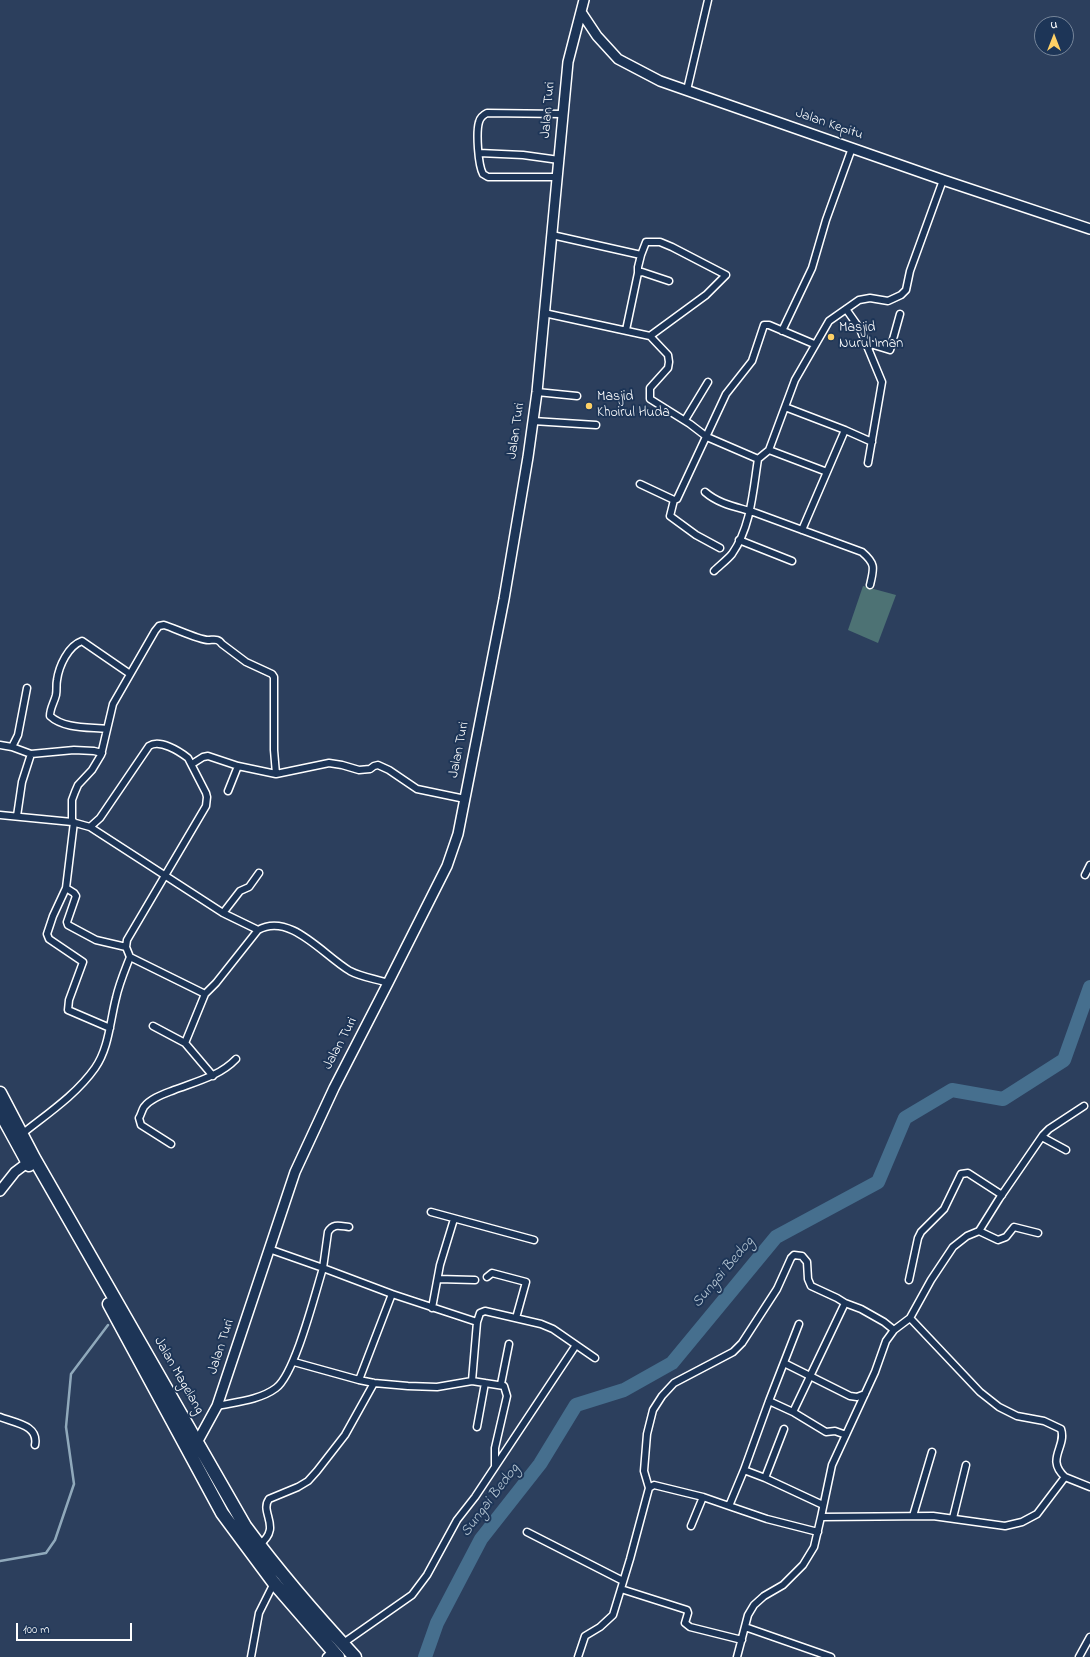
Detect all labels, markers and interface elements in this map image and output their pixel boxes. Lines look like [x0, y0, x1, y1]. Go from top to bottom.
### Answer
north arrow [1034, 16, 1074, 56]
text: U [1051, 17, 1057, 33]
street label: Jalan Turi [538, 81, 560, 139]
street label: Jalan Kepitu [793, 106, 865, 144]
place label: Masjid Nurul Iman [839, 321, 903, 354]
marker: Masjid Nurul Iman [826, 332, 836, 342]
place label: Masjid Khoirul Huda [597, 390, 670, 422]
marker: Masjid Khoirul Huda [584, 401, 594, 411]
street label: Jalan Turi [505, 402, 529, 460]
street label: Jalan Turi [446, 721, 474, 779]
street label: Jalan Turi [320, 1015, 362, 1073]
water label: Sungai Bedog [689, 1234, 759, 1312]
street label: Jalan Turi [205, 1317, 239, 1377]
street label: Jalan Magelang [149, 1334, 207, 1418]
water label: Sungai Bedog [458, 1461, 524, 1541]
scale bar [18, 1615, 134, 1641]
text: 100 m [23, 1621, 50, 1639]

